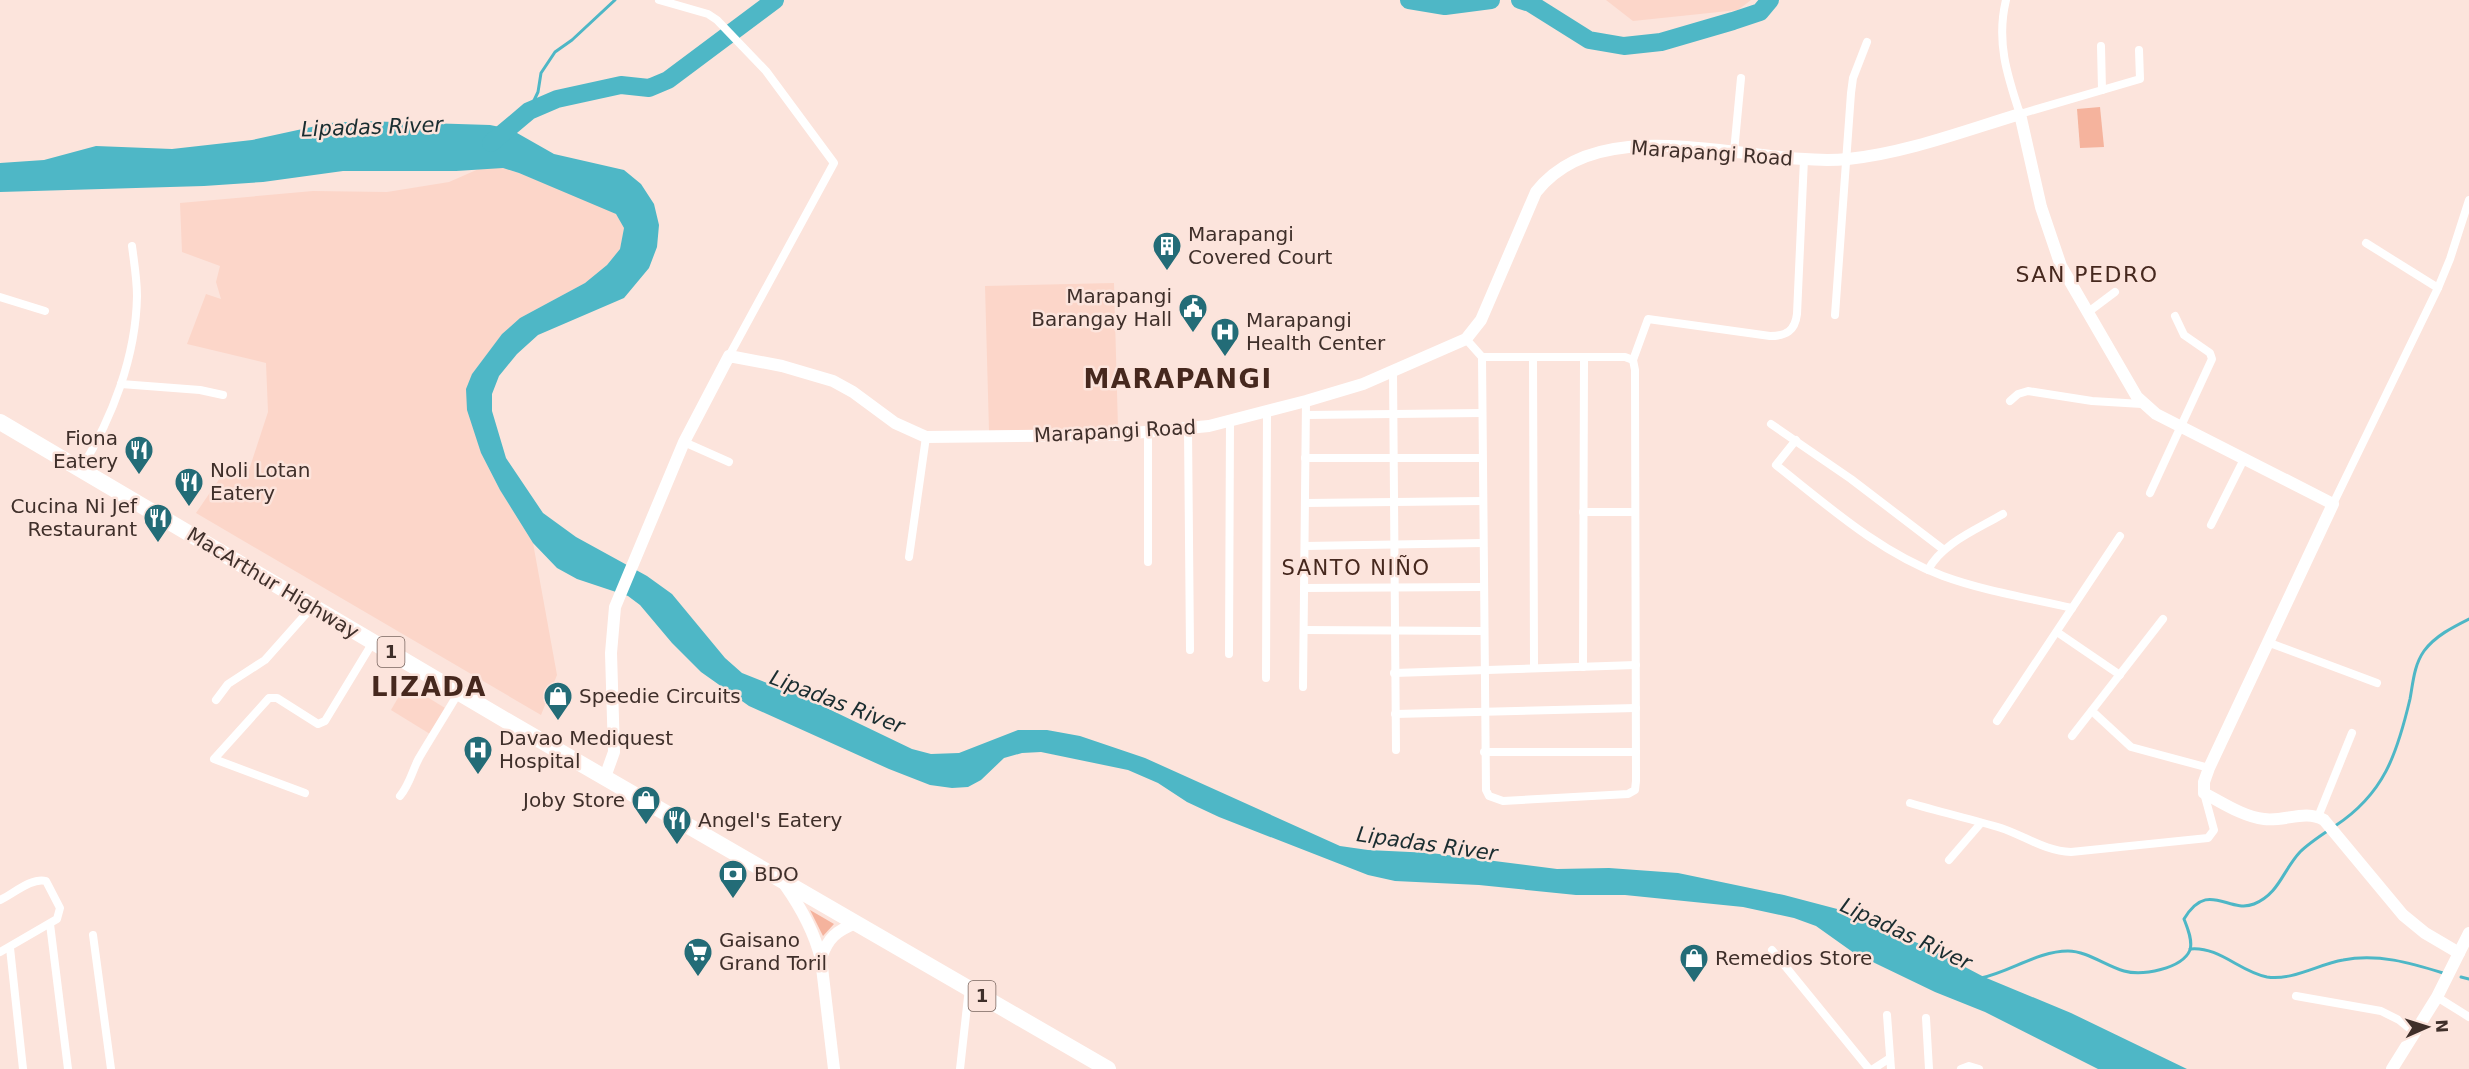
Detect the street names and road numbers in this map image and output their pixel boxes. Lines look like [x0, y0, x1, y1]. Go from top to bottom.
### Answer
street label: Marapangi Road [1630, 135, 1794, 171]
street label: Marapangi Road [1033, 415, 1197, 447]
street label: MacArthur Highway [183, 522, 364, 644]
road number: 1 [378, 637, 404, 667]
road number: 1 [968, 981, 996, 1011]

